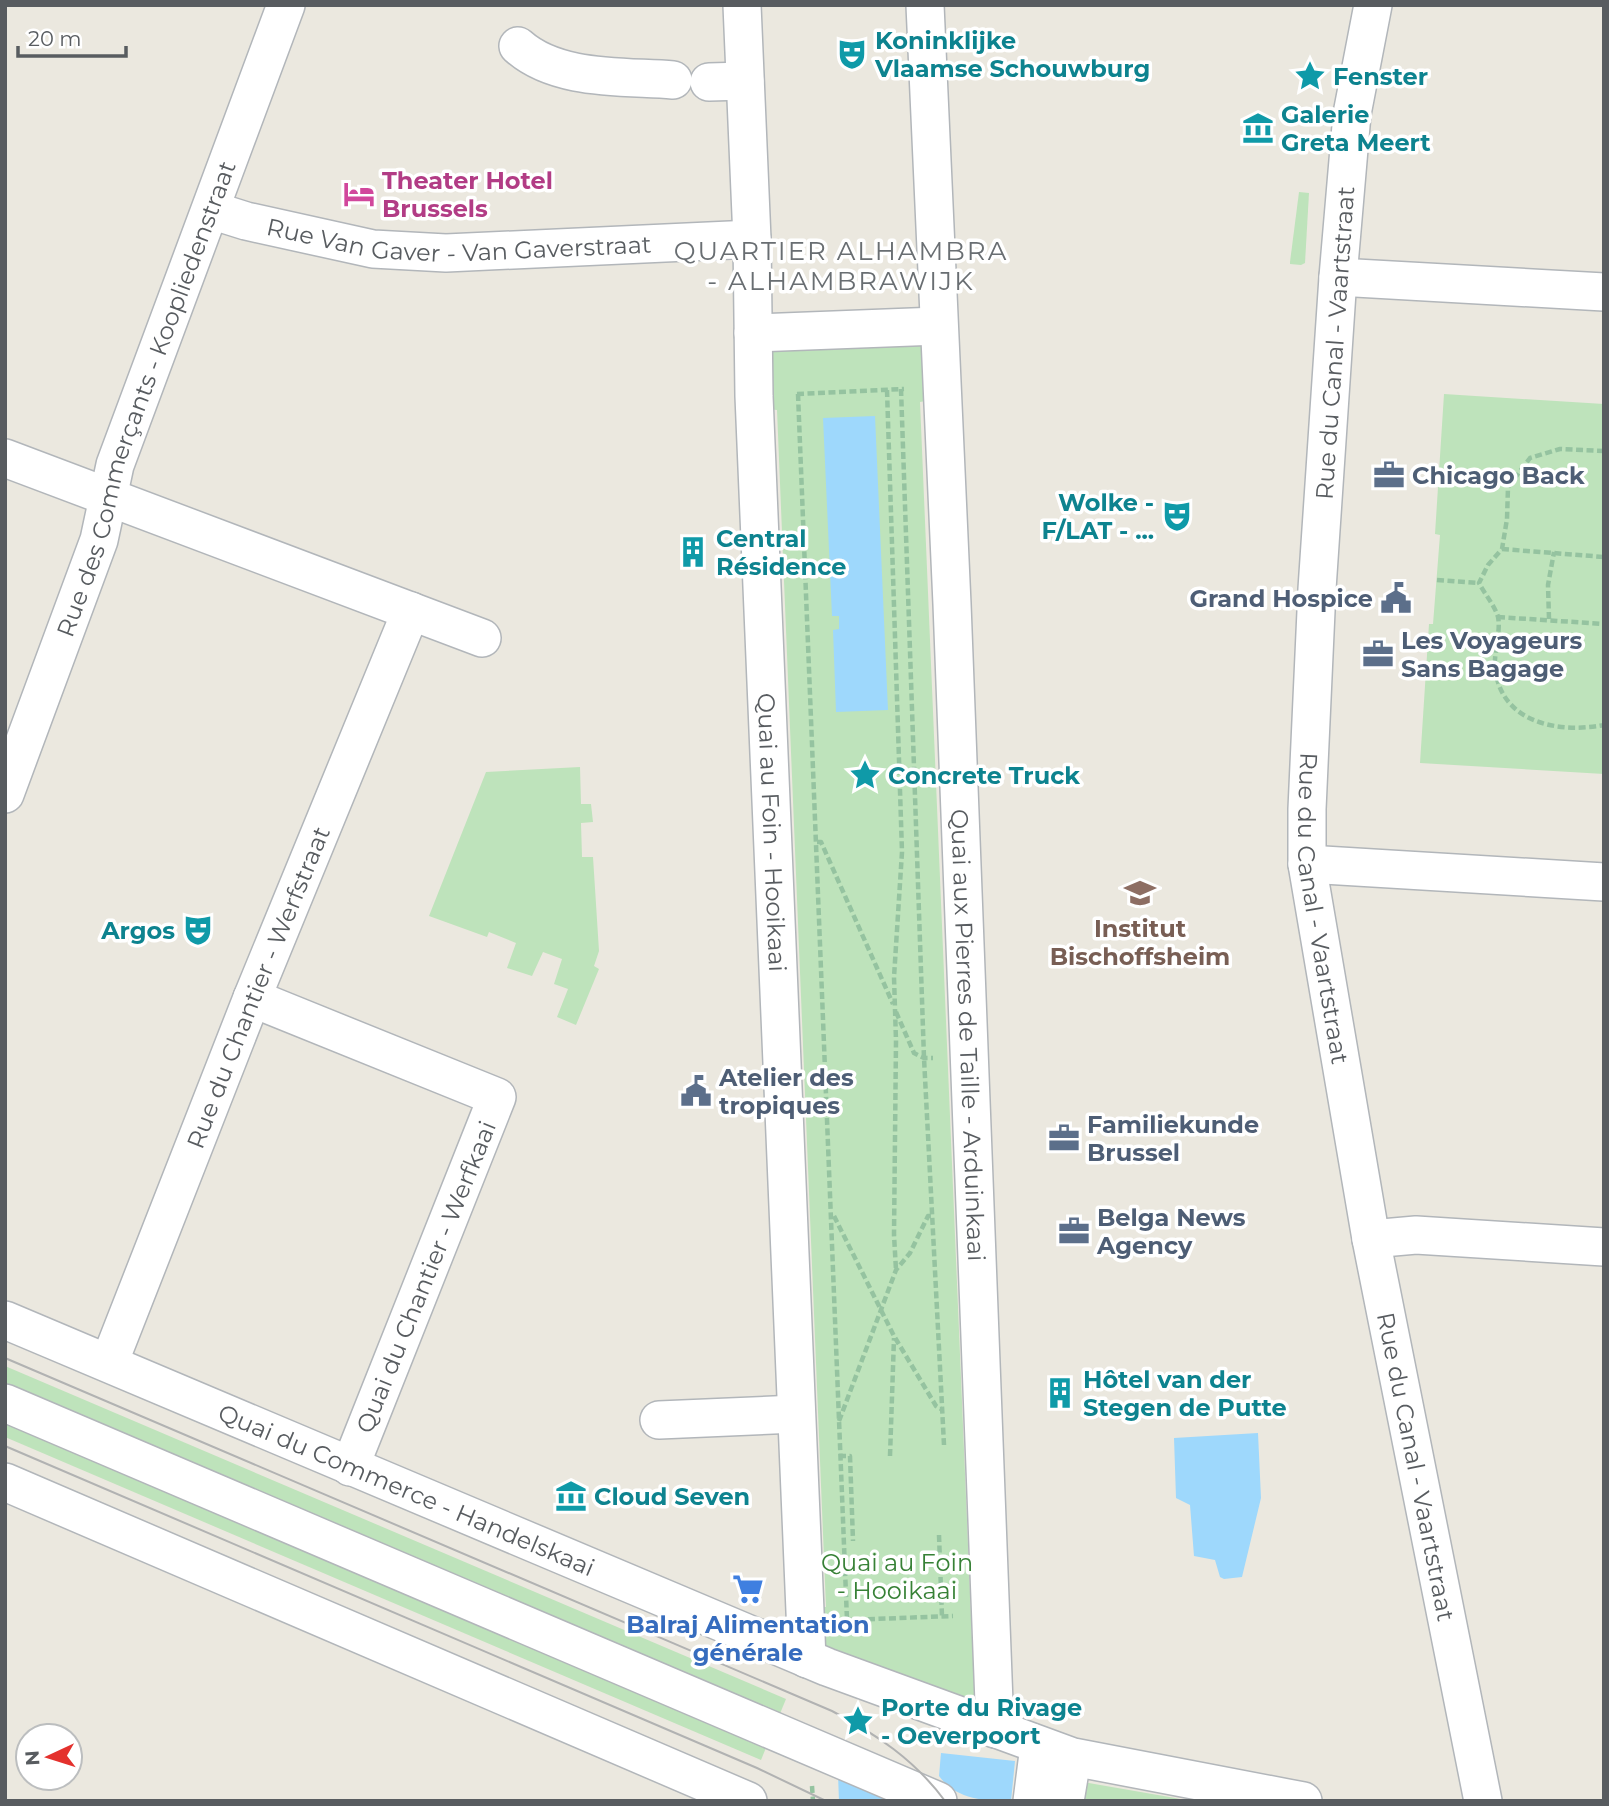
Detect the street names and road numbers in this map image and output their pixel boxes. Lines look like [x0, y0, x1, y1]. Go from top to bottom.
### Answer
street label: Rue des Commerçants - Koopliedenstraat [50, 156, 241, 641]
street label: Rue du Canal - Vaartstraat [1310, 185, 1360, 501]
street label: Rue Van Gaver - Van Gaverstraat [264, 212, 652, 268]
street label: Quai au Foin - Hooikaai [752, 692, 793, 972]
street label: Rue du Canal - Vaartstraat [1292, 752, 1355, 1066]
street label: Quai aux Pierres de Taille - Arduinkaai [945, 808, 992, 1262]
street label: Rue du Chantier - Werfstraat [180, 822, 336, 1153]
street label: Quai du Chantier - Werfkaai [350, 1117, 502, 1437]
street label: Rue du Canal - Vaartstraat [1371, 1310, 1461, 1624]
street label: Quai du Commerce - Handelskaai [214, 1397, 599, 1582]

